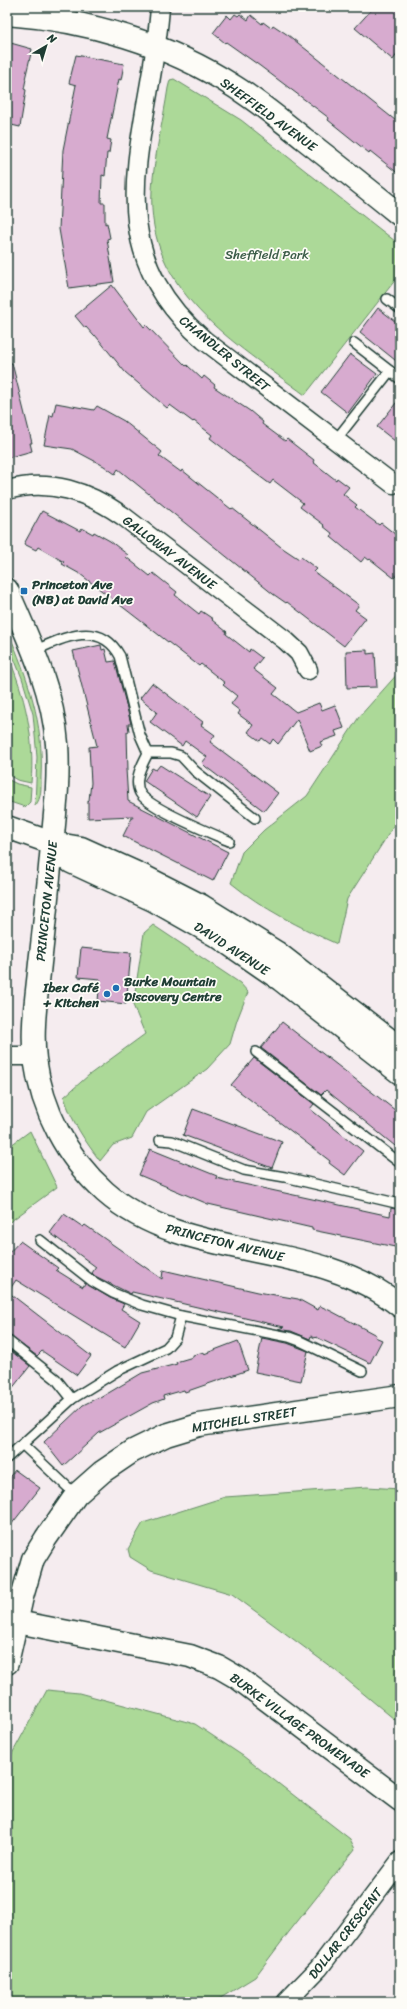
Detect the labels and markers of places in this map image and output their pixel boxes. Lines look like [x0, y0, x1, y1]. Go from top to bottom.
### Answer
place label: Princeton Ave (NB) at David Ave [32, 573, 133, 611]
marker: Princeton Ave (NB) at David Ave [19, 586, 29, 596]
place label: Burke Mountain Discovery Centre [124, 970, 222, 1008]
place label: Ibex Café + Kitchen [42, 976, 100, 1014]
marker: Burke Mountain Discovery Centre [111, 983, 121, 993]
marker: Ibex Café + Kitchen [102, 989, 112, 999]

